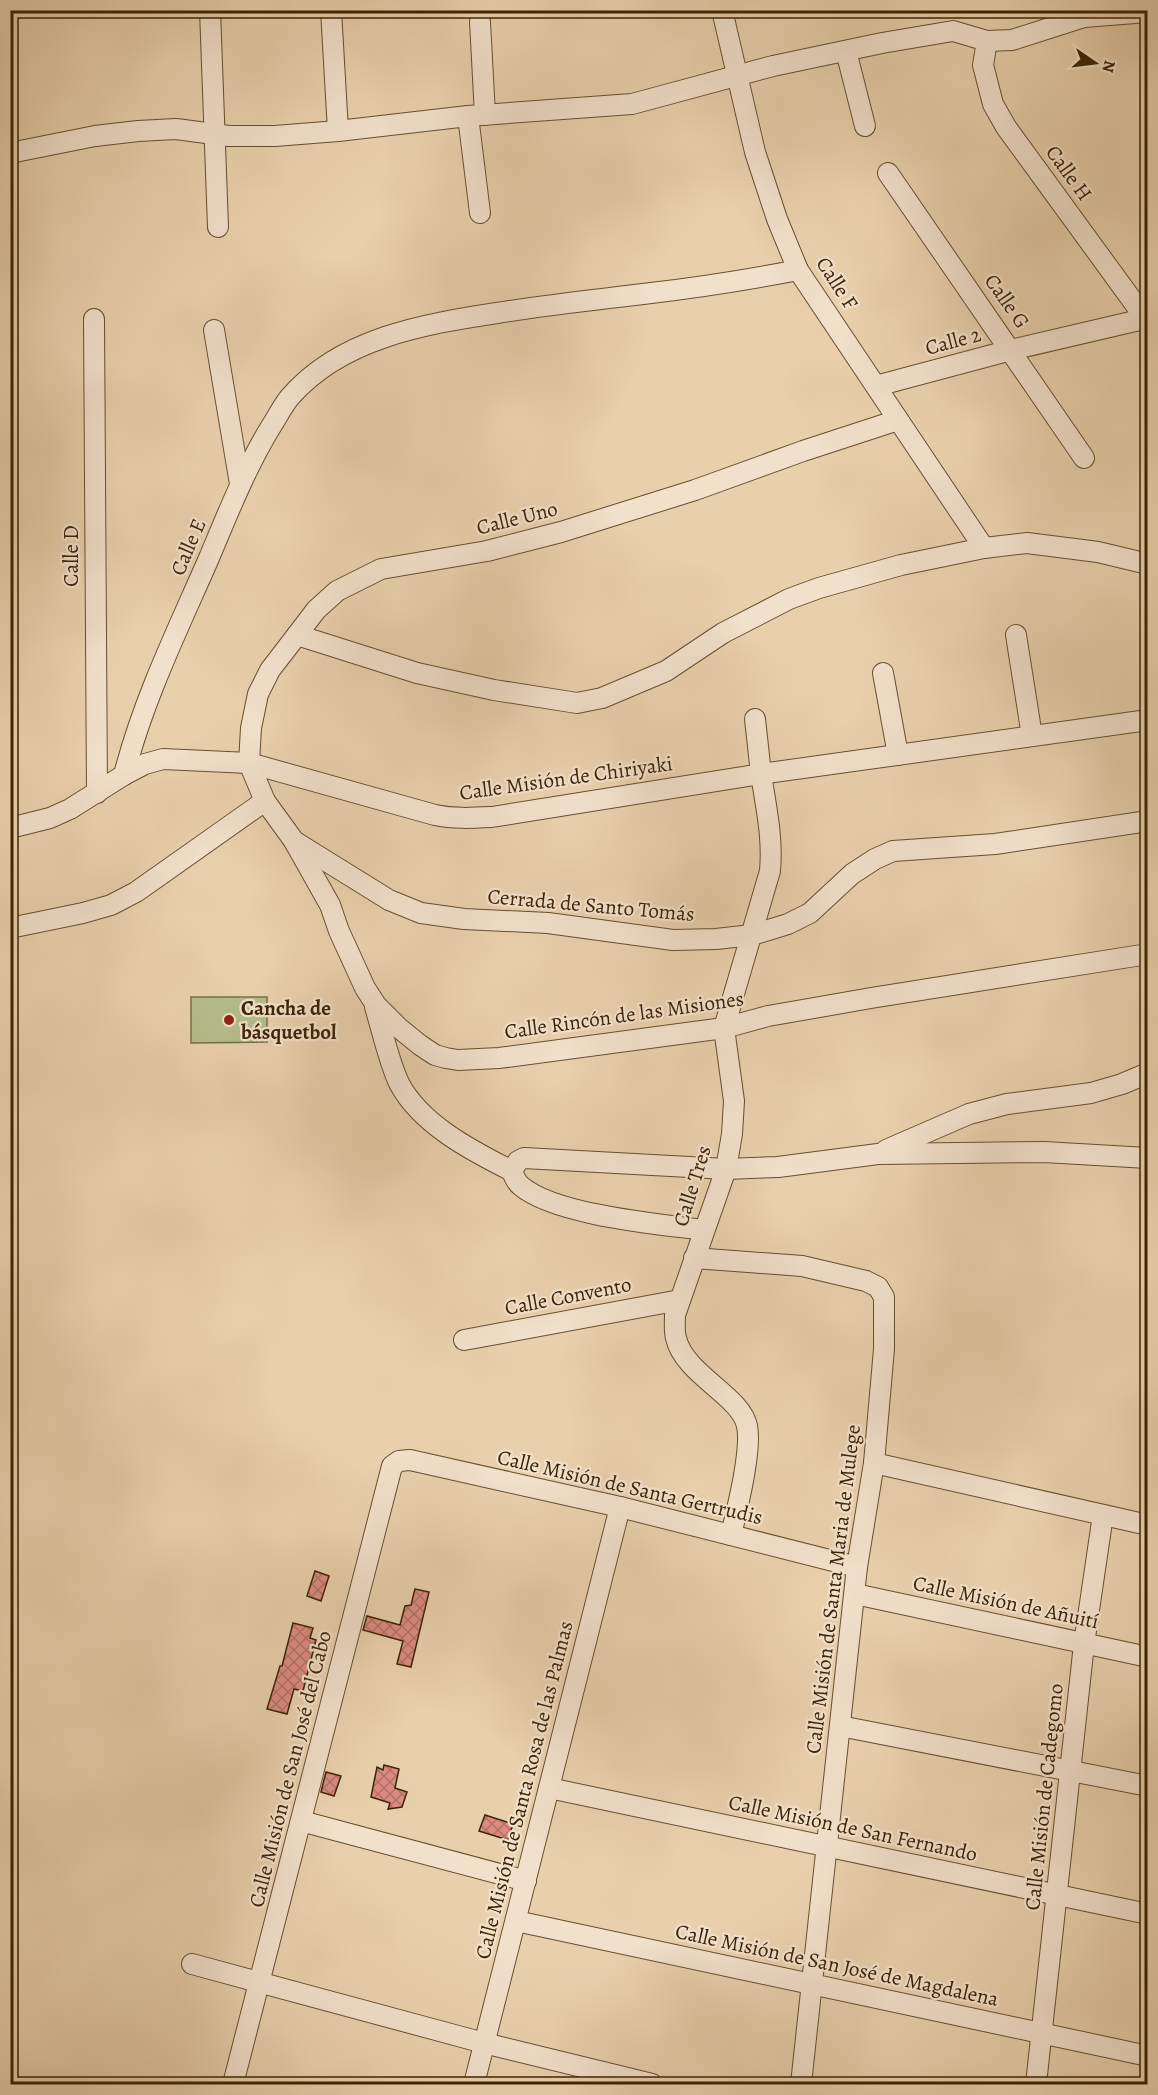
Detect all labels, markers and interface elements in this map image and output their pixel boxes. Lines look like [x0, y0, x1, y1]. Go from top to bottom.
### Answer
north arrow [1065, 33, 1125, 93]
text: N [1096, 58, 1121, 75]
street label: Calle H [1039, 139, 1099, 207]
street label: Calle F [810, 251, 865, 315]
street label: Calle G [978, 268, 1036, 334]
street label: Calle 2 [922, 320, 984, 362]
street label: Calle Uno [474, 494, 560, 542]
street label: Calle E [164, 514, 212, 580]
street label: Calle D [57, 525, 85, 587]
street label: Calle Misión de Chiriyaki [458, 749, 674, 807]
street label: Cerrada de Santo Tomás [486, 882, 696, 928]
street label: Calle Rincón de las Misiones [502, 984, 746, 1046]
place label: Cancha de básquetbol [240, 994, 337, 1046]
marker: Cancha de básquetbol [222, 1013, 236, 1027]
street label: Calle Tres [666, 1142, 718, 1230]
street label: Calle Convento [502, 1270, 634, 1322]
street label: Calle Misión de Santa Maria de Mulege [799, 1423, 867, 1755]
street label: Calle Misión de Santa Gertrudis [495, 1443, 765, 1531]
street label: Calle Misión de Añuití [910, 1569, 1102, 1635]
street label: Calle Misión de Santa Rosa de las Palmas [468, 1618, 580, 1962]
street label: Calle Misión de San José del Cabo [242, 1628, 338, 1910]
street label: Calle Misión de Cadegomo [1018, 1682, 1070, 1912]
street label: Calle Misión de San Fernando [726, 1788, 980, 1868]
street label: Calle Misión de San José de Magdalena [673, 1917, 1001, 2013]

